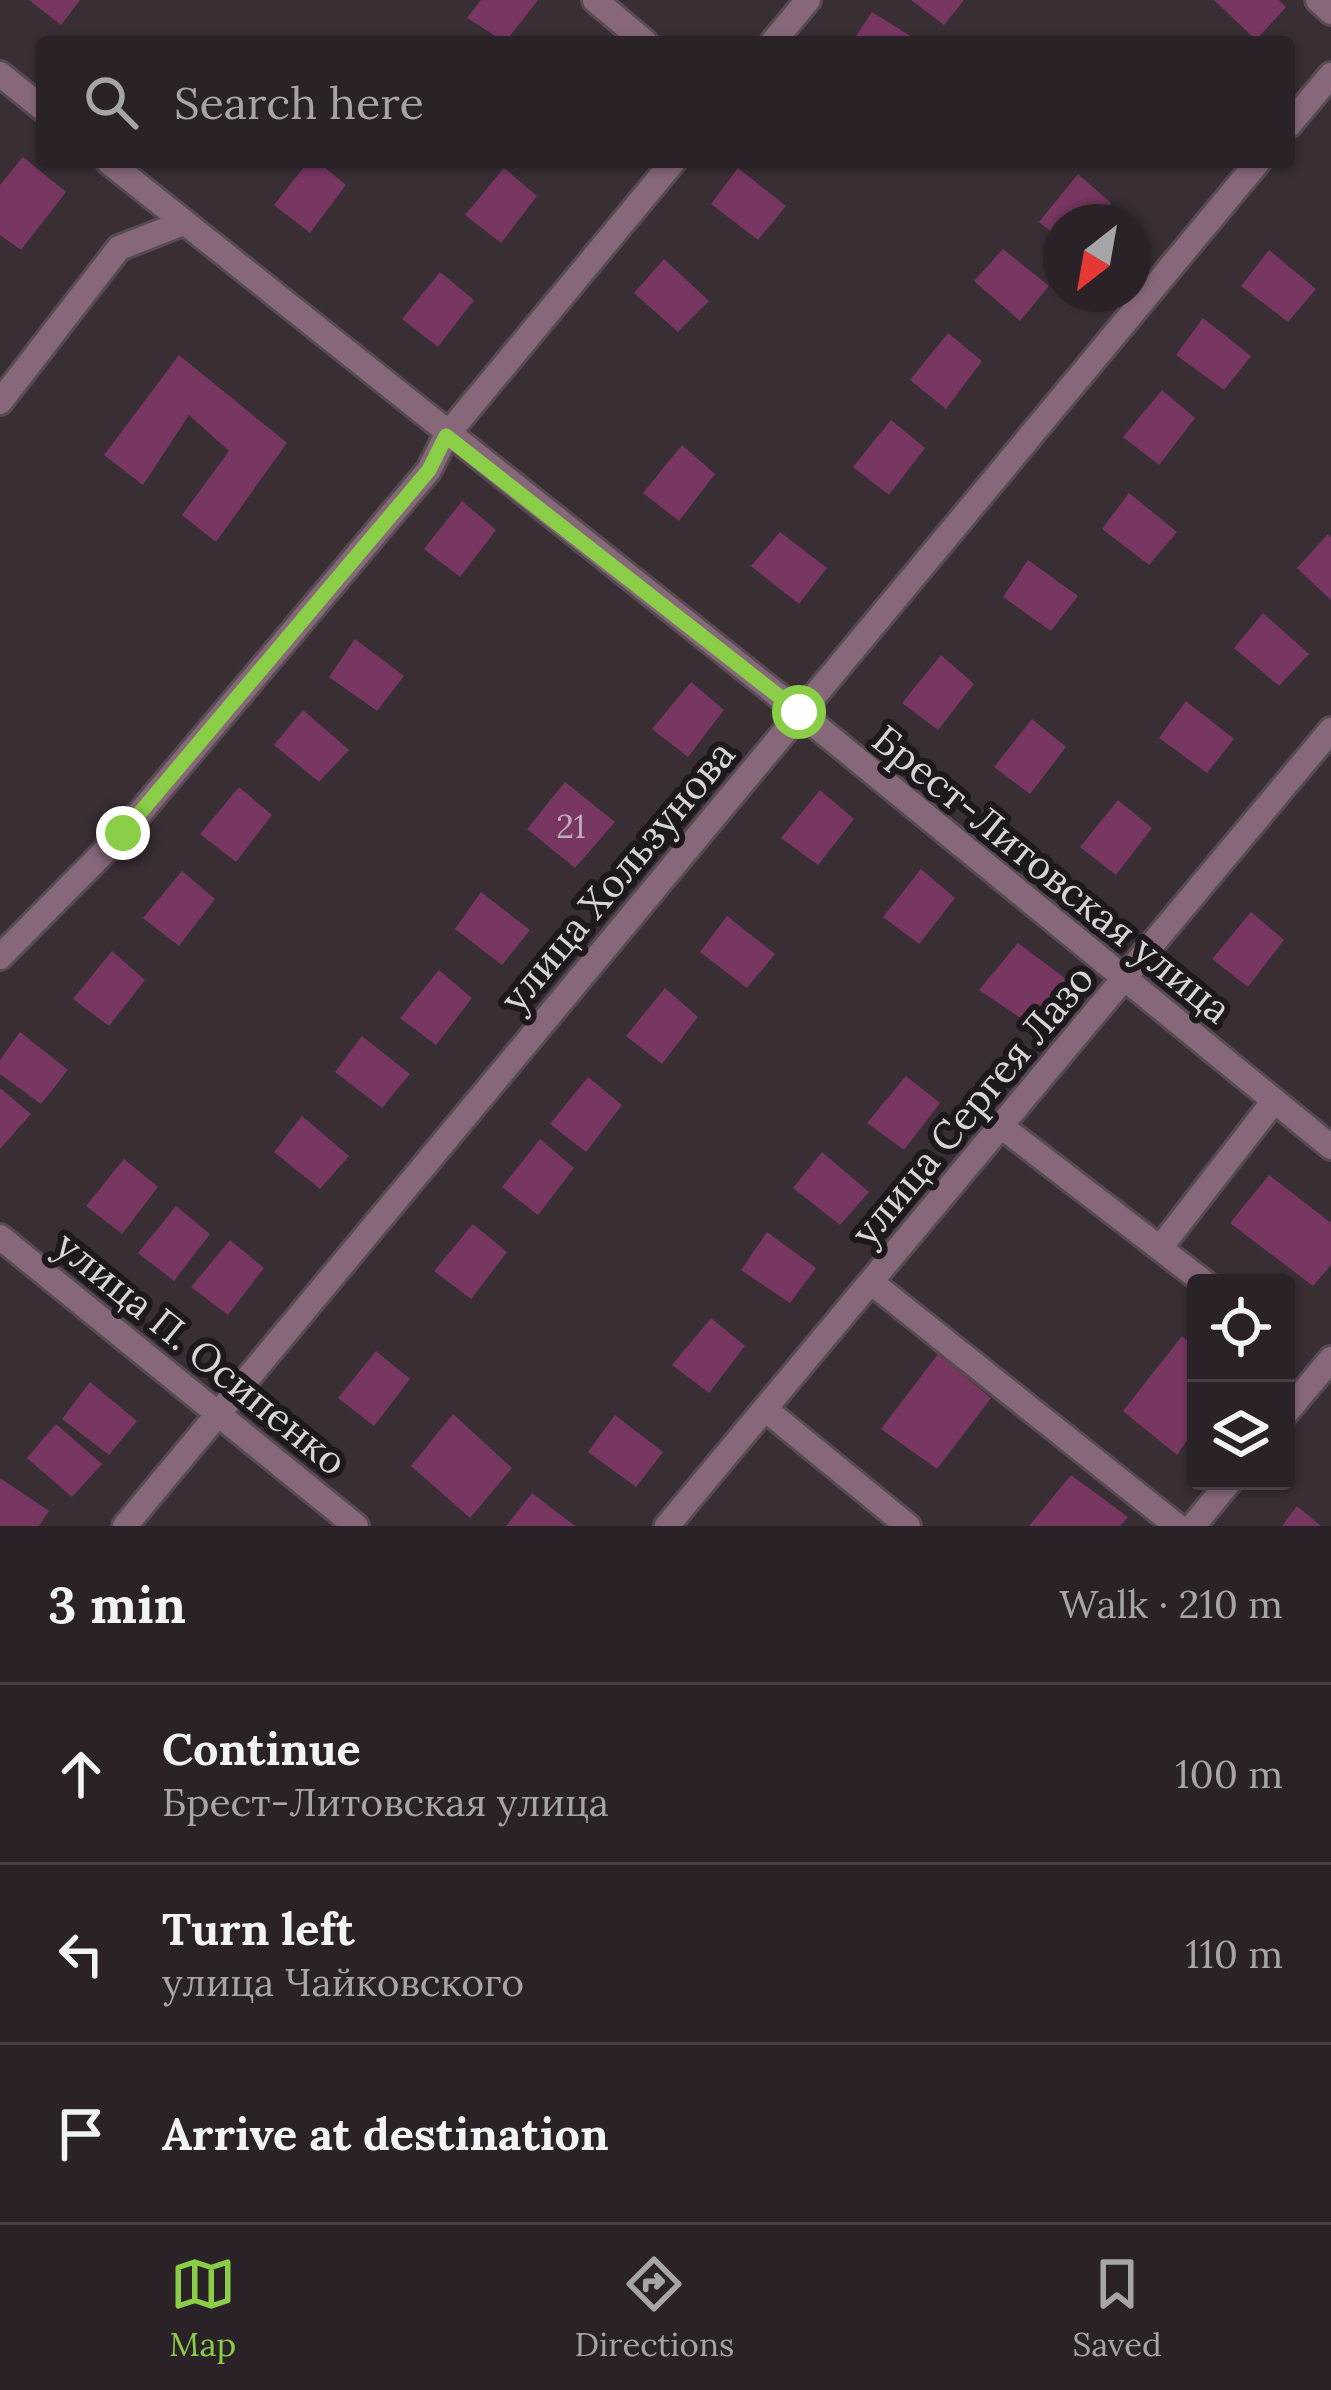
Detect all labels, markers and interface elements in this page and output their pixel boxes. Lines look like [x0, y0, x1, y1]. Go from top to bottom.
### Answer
search box [36, 36, 1295, 168]
icon: search [78, 69, 144, 135]
text: Search here [174, 74, 424, 131]
north arrow [1043, 204, 1151, 312]
route start [772, 685, 826, 739]
street label: Брест-Литовская улица [863, 714, 1241, 1034]
street label: улица Хользунова [489, 730, 745, 1022]
house number: 21 [556, 805, 586, 847]
route end [96, 806, 150, 860]
street label: улица Сергея Лазо [840, 954, 1104, 1256]
street label: улица П. Осипенко [45, 1220, 357, 1486]
map controls [1187, 1274, 1295, 1490]
button: locate [1187, 1274, 1295, 1382]
button: layers [1187, 1382, 1295, 1490]
text: 3 min [48, 1572, 186, 1637]
text: Walk · 210 m [1059, 1579, 1283, 1629]
text: Continue [162, 1720, 361, 1777]
icon: ahead [48, 1741, 114, 1807]
text: 100 m [1175, 1749, 1283, 1799]
text: Брест-Литовская улица [162, 1777, 609, 1827]
text: Turn left [162, 1900, 355, 1957]
icon: left [48, 1921, 114, 1987]
text: 110 m [1185, 1929, 1283, 1979]
text: улица Чайковского [162, 1957, 524, 2007]
icon: arrive [48, 2101, 114, 2167]
text: Arrive at destination [162, 2105, 609, 2162]
tab: Map [169, 2251, 236, 2365]
tab: Directions [575, 2251, 734, 2365]
tab: Saved [1073, 2251, 1162, 2365]

